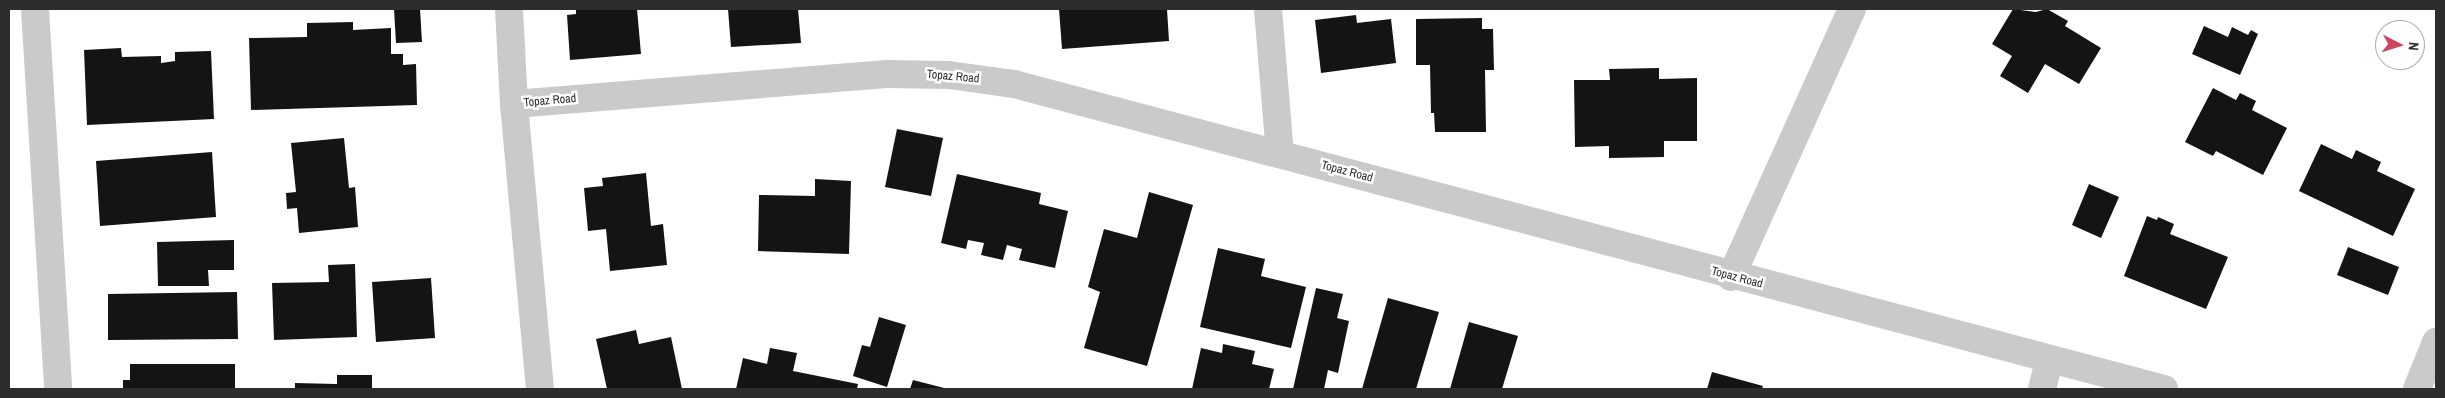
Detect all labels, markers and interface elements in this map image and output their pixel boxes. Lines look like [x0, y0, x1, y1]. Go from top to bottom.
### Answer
north arrow [2375, 20, 2425, 70]
text: N [2405, 41, 2423, 51]
street label: Topaz Road [926, 68, 980, 86]
street label: Topaz Road [523, 92, 577, 110]
street label: Topaz Road [1320, 158, 1374, 186]
street label: Topaz Road [1710, 264, 1764, 292]

